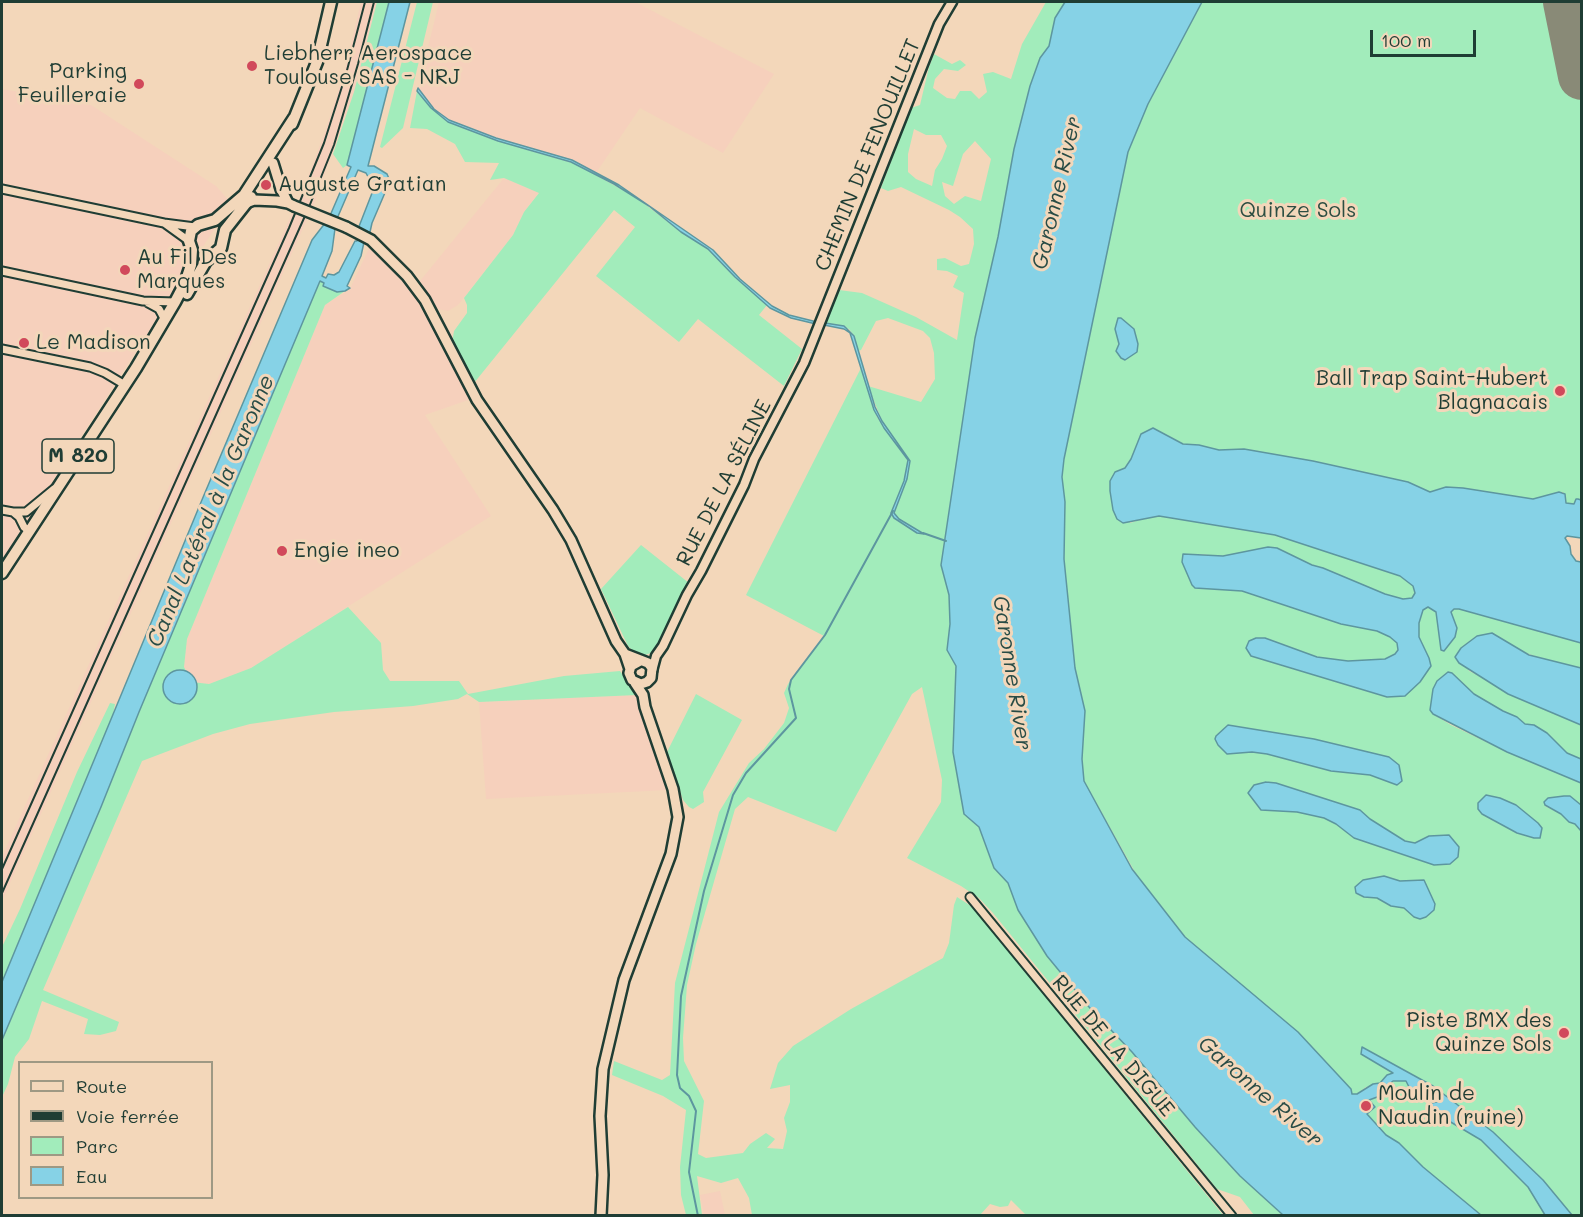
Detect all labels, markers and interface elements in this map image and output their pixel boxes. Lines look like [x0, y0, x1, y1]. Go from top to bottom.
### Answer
scale bar [1373, 18, 1480, 56]
text: 100 m [1381, 28, 1431, 52]
street label: CHEMIN DE FENOUILLET [810, 35, 926, 275]
place label: Liebherr Aerospace Toulouse SAS - NRJ [264, 41, 473, 91]
place label: Parking Feuilleraie [18, 59, 127, 109]
marker: Liebherr Aerospace Toulouse SAS - NRJ [245, 59, 259, 73]
marker: Parking Feuilleraie [132, 77, 146, 91]
water label: Garonne River [1027, 114, 1087, 272]
place label: Auguste Gratian [278, 172, 446, 198]
marker: Auguste Gratian [259, 178, 273, 192]
park label: Quinze Sols [1239, 198, 1357, 224]
place label: Au Fil Des Marques [137, 245, 238, 295]
marker: Au Fil Des Marques [118, 263, 132, 277]
place label: Le Madison [36, 330, 151, 356]
marker: Le Madison [17, 336, 31, 350]
place label: Ball Trap Saint-Hubert Blagnacais [1316, 366, 1548, 416]
water label: Canal Latéral à la Garonne [142, 371, 280, 651]
marker: Ball Trap Saint-Hubert Blagnacais [1553, 384, 1567, 398]
street label: RUE DE LA SÉLINE [671, 396, 777, 570]
road number: M 820 [42, 439, 114, 473]
place label: Engie ineo [294, 538, 400, 564]
marker: Engie ineo [275, 544, 289, 558]
water label: Garonne River [987, 594, 1037, 752]
street label: RUE DE LA DIGUE [1046, 970, 1180, 1122]
place label: Piste BMX des Quinze Sols [1407, 1008, 1552, 1058]
marker: Piste BMX des Quinze Sols [1557, 1026, 1571, 1040]
water label: Garonne River [1192, 1031, 1328, 1153]
legend [18, 1061, 213, 1199]
text: Route [76, 1074, 127, 1098]
place label: Moulin de Naudin (ruine) [1378, 1081, 1524, 1131]
marker: Moulin de Naudin (ruine) [1359, 1099, 1373, 1113]
text: Voie ferrée [76, 1104, 179, 1128]
text: Parc [76, 1134, 118, 1158]
text: Eau [76, 1164, 107, 1188]

